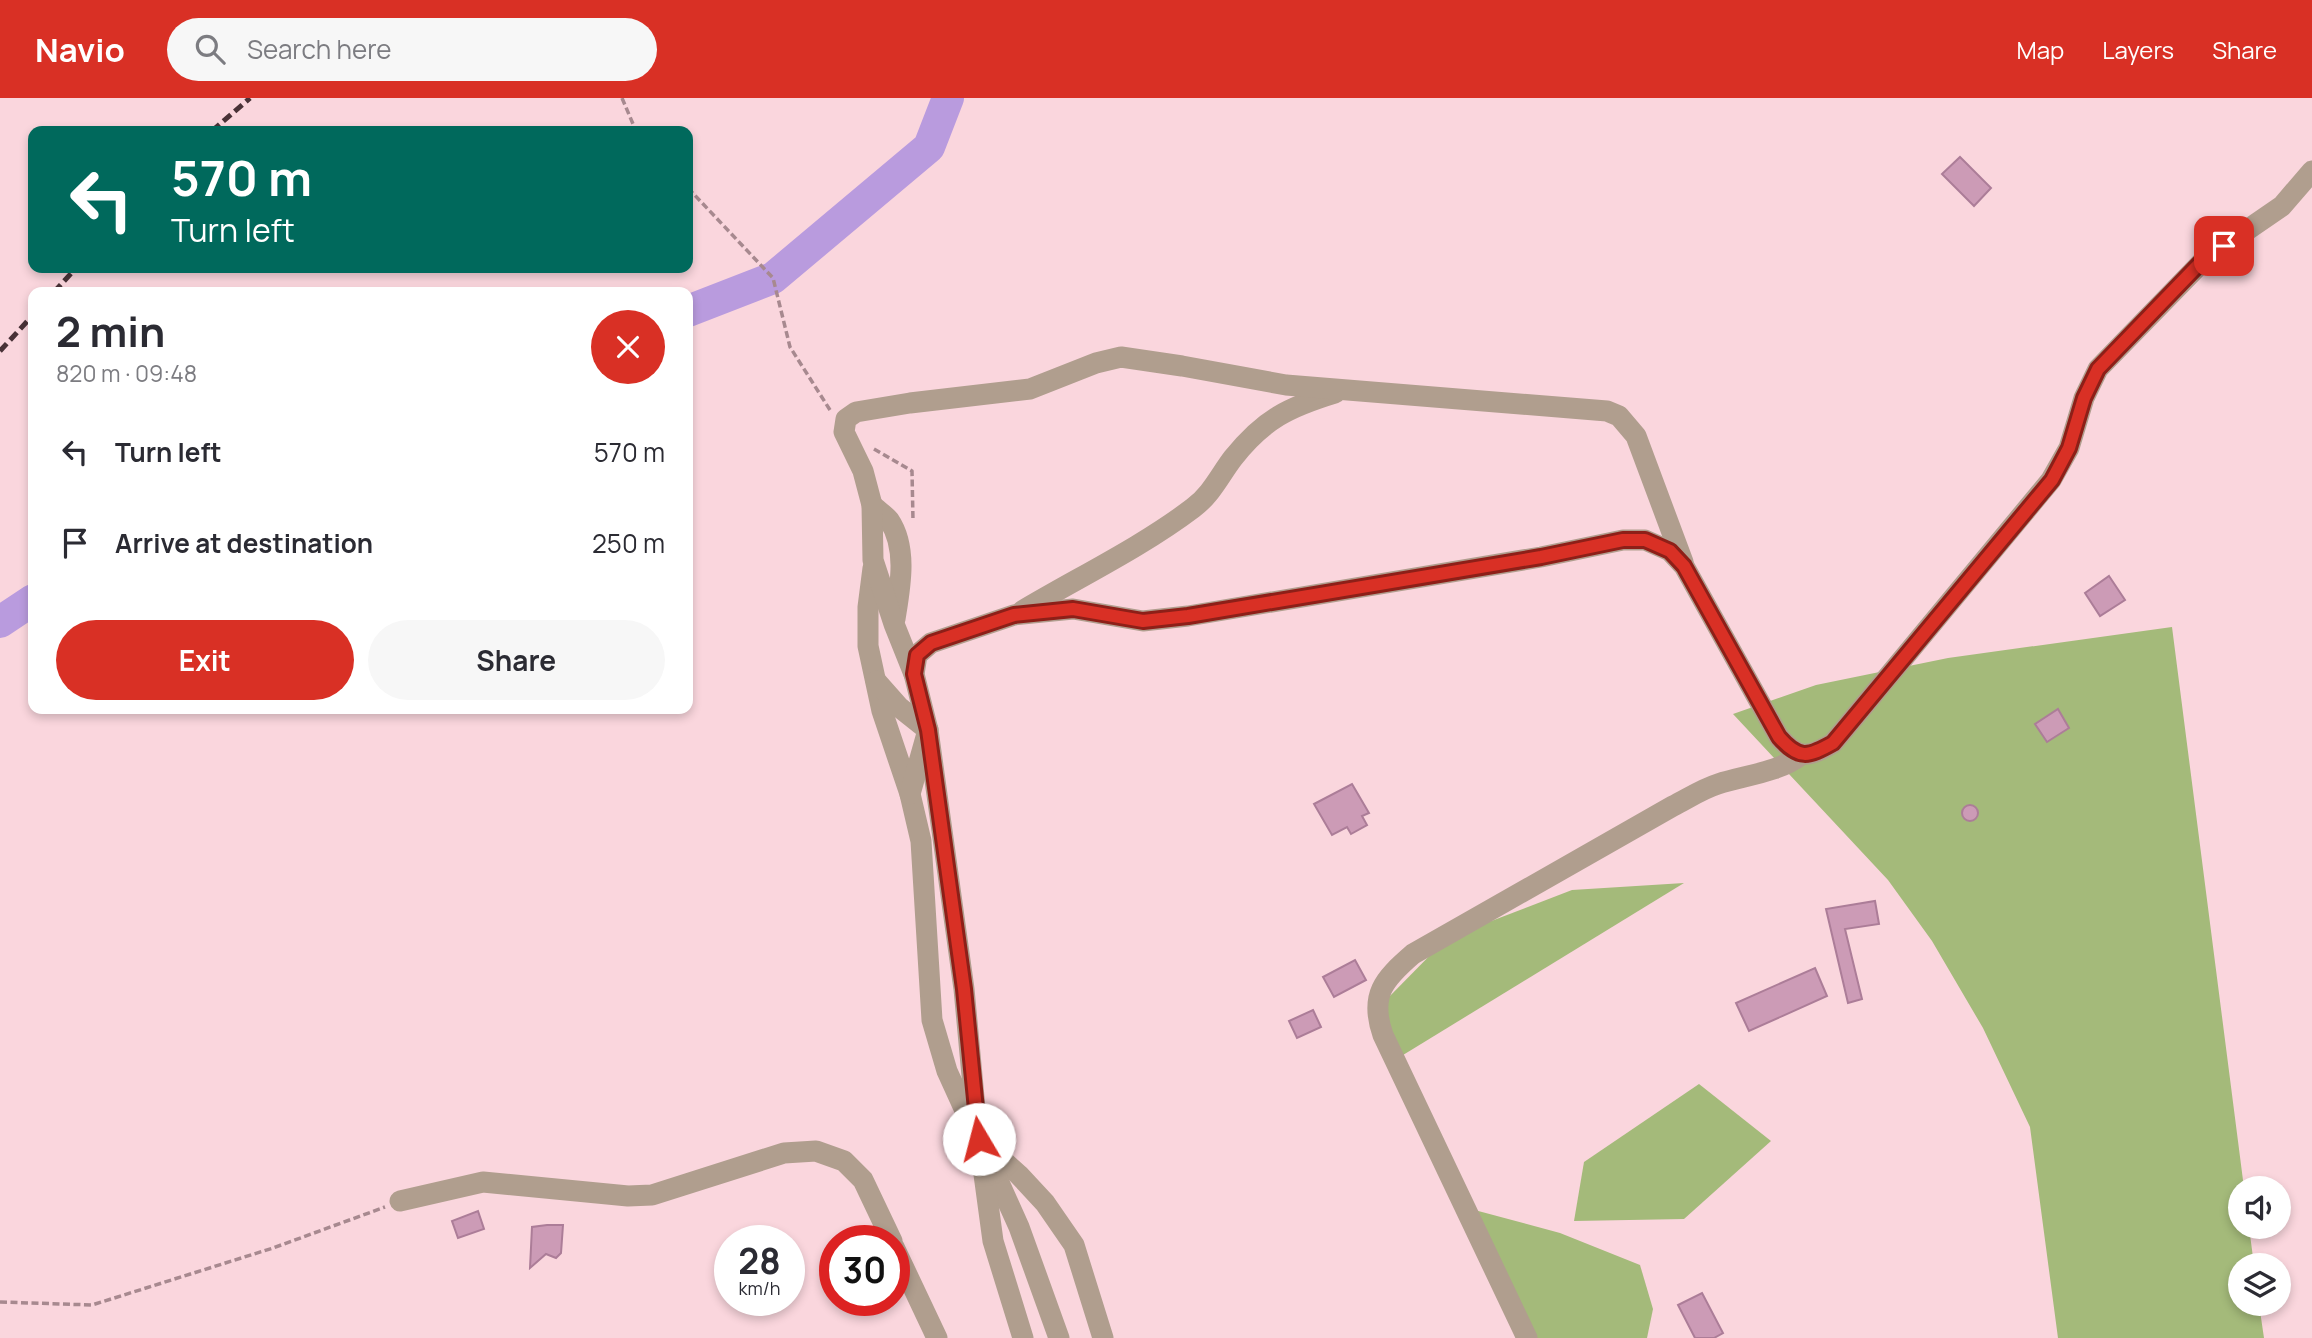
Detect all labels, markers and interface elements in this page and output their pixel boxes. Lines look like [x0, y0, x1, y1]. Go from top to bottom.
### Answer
search box [167, 18, 657, 81]
text: Navio [35, 27, 125, 72]
icon: search [191, 30, 229, 68]
text: Search here [247, 31, 391, 67]
text: Map [2017, 33, 2064, 66]
text: Layers [2102, 33, 2174, 66]
text: Share [2212, 33, 2277, 66]
text: 570 m [171, 144, 312, 211]
icon: left [56, 154, 147, 245]
text: Turn left [171, 208, 295, 252]
pin [2194, 216, 2254, 276]
icon: arrive [2205, 227, 2243, 265]
text: 2 min [56, 302, 165, 360]
button: close [591, 310, 665, 384]
text: 820 m · 09:48 [56, 357, 197, 389]
icon: left [56, 433, 94, 471]
text: Turn left [115, 434, 222, 470]
text: 570 m [594, 434, 665, 470]
icon: arrive [56, 524, 94, 562]
text: Arrive at destination [115, 525, 373, 561]
text: 250 m [592, 525, 665, 561]
button: Exit [56, 620, 354, 700]
button: Share [368, 620, 665, 700]
position arrow [942, 1102, 1016, 1176]
map controls [2228, 1176, 2291, 1316]
button: sound [2228, 1176, 2291, 1239]
speed limit sign: 30 [819, 1225, 910, 1316]
text: 28 [738, 1237, 781, 1285]
button: layers [2228, 1253, 2291, 1316]
text: km/h [739, 1276, 780, 1300]

